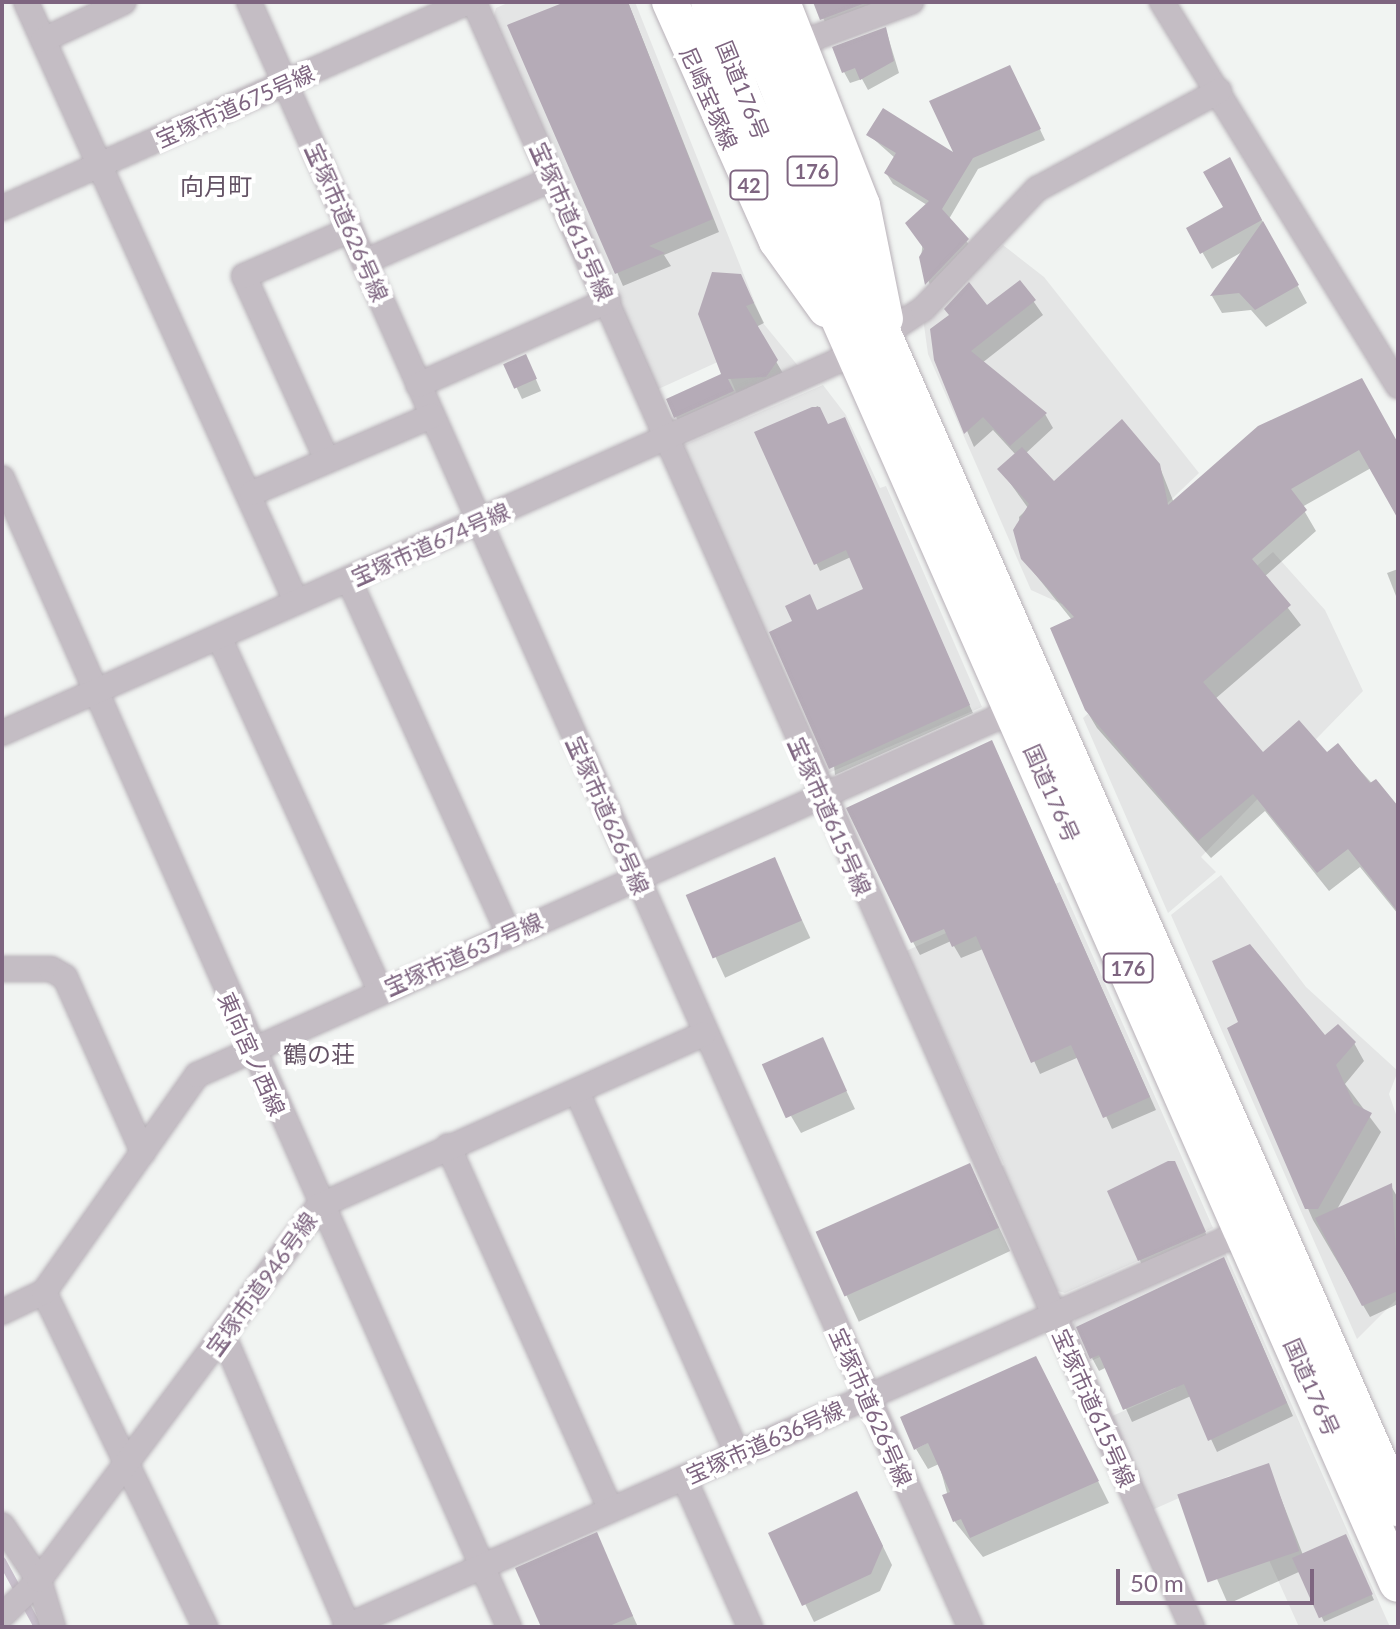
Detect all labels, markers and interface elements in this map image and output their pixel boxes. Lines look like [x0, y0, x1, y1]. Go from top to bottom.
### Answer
street label: 国道176号 [711, 37, 775, 143]
street label: 尼崎宝塚線 [675, 42, 743, 154]
street label: 宝塚市道675号線 [152, 59, 318, 153]
street label: 宝塚市道615号線 [525, 138, 619, 304]
street label: 宝塚市道626号線 [300, 139, 394, 305]
road number: 176 [786, 155, 838, 187]
road number: 42 [729, 169, 769, 201]
district label: 向月町 [180, 172, 252, 200]
street label: 宝塚市道674号線 [347, 497, 513, 591]
street label: 宝塚市道626号線 [561, 732, 655, 898]
street label: 宝塚市道615号線 [783, 733, 877, 899]
street label: 国道176号 [1019, 740, 1085, 846]
street label: 宝塚市道637号線 [380, 907, 546, 1001]
road number: 176 [1102, 952, 1154, 984]
street label: 東向宮ノ西線 [213, 988, 291, 1120]
district label: 鶴の荘 [283, 1040, 355, 1068]
street label: 宝塚市道946号線 [200, 1207, 322, 1361]
street label: 宝塚市道626号線 [824, 1324, 918, 1490]
street label: 宝塚市道615号線 [1047, 1325, 1141, 1491]
street label: 国道176号 [1279, 1334, 1345, 1440]
street label: 宝塚市道636号線 [682, 1395, 848, 1489]
scale bar [1120, 1553, 1318, 1603]
text: 50 m [1130, 1568, 1184, 1597]

